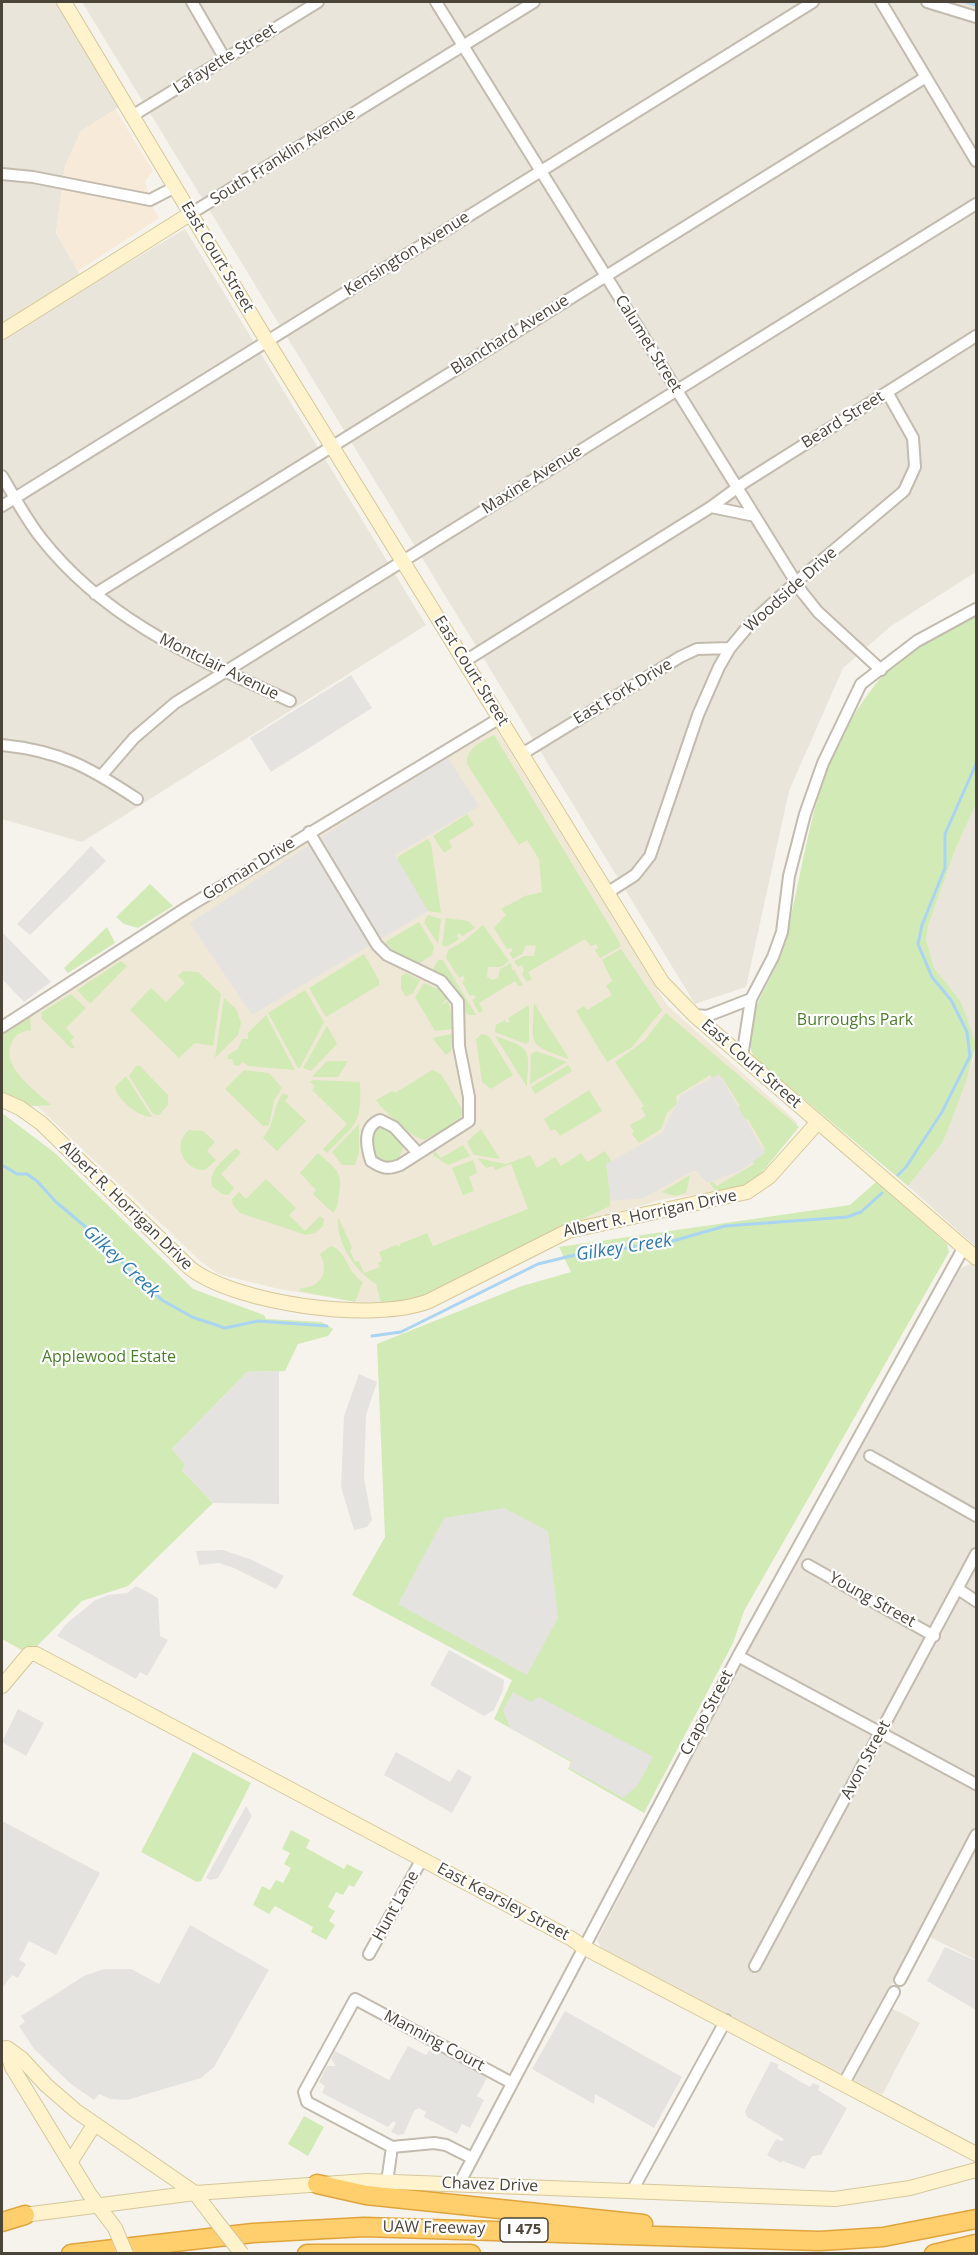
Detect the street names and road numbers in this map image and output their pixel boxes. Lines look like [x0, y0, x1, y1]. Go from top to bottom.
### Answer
street label: Lafayette Street [170, 20, 280, 98]
street label: South Franklin Avenue [207, 104, 359, 210]
street label: East Court Street [176, 198, 258, 316]
street label: Kensington Avenue [341, 208, 473, 300]
street label: Blanchard Avenue [447, 291, 573, 379]
street label: Calumet Street [610, 292, 686, 396]
street label: Beard Street [798, 387, 888, 453]
street label: Maxine Avenue [478, 442, 586, 518]
street label: Woodside Drive [741, 544, 841, 636]
street label: East Court Street [430, 613, 512, 729]
street label: Montclair Avenue [156, 630, 282, 704]
street label: East Fork Drive [570, 655, 676, 729]
street label: Gorman Drive [200, 833, 298, 905]
street label: East Court Street [697, 1015, 805, 1113]
street label: Albert R. Horrigan Drive [56, 1138, 196, 1274]
street label: Albert R. Horrigan Drive [562, 1186, 738, 1242]
street label: Young Street [825, 1568, 919, 1632]
street label: Crapo Street [677, 1667, 737, 1759]
street label: Avon Street [837, 1717, 895, 1803]
street label: East Kearsley Street [434, 1859, 572, 1945]
street label: Hunt Lane [369, 1868, 423, 1944]
street label: Manning Court [380, 2006, 488, 2076]
street label: Chavez Drive [441, 2174, 539, 2196]
street label: UAW Freeway [382, 2218, 486, 2238]
road number: I 475 [500, 2218, 548, 2242]

